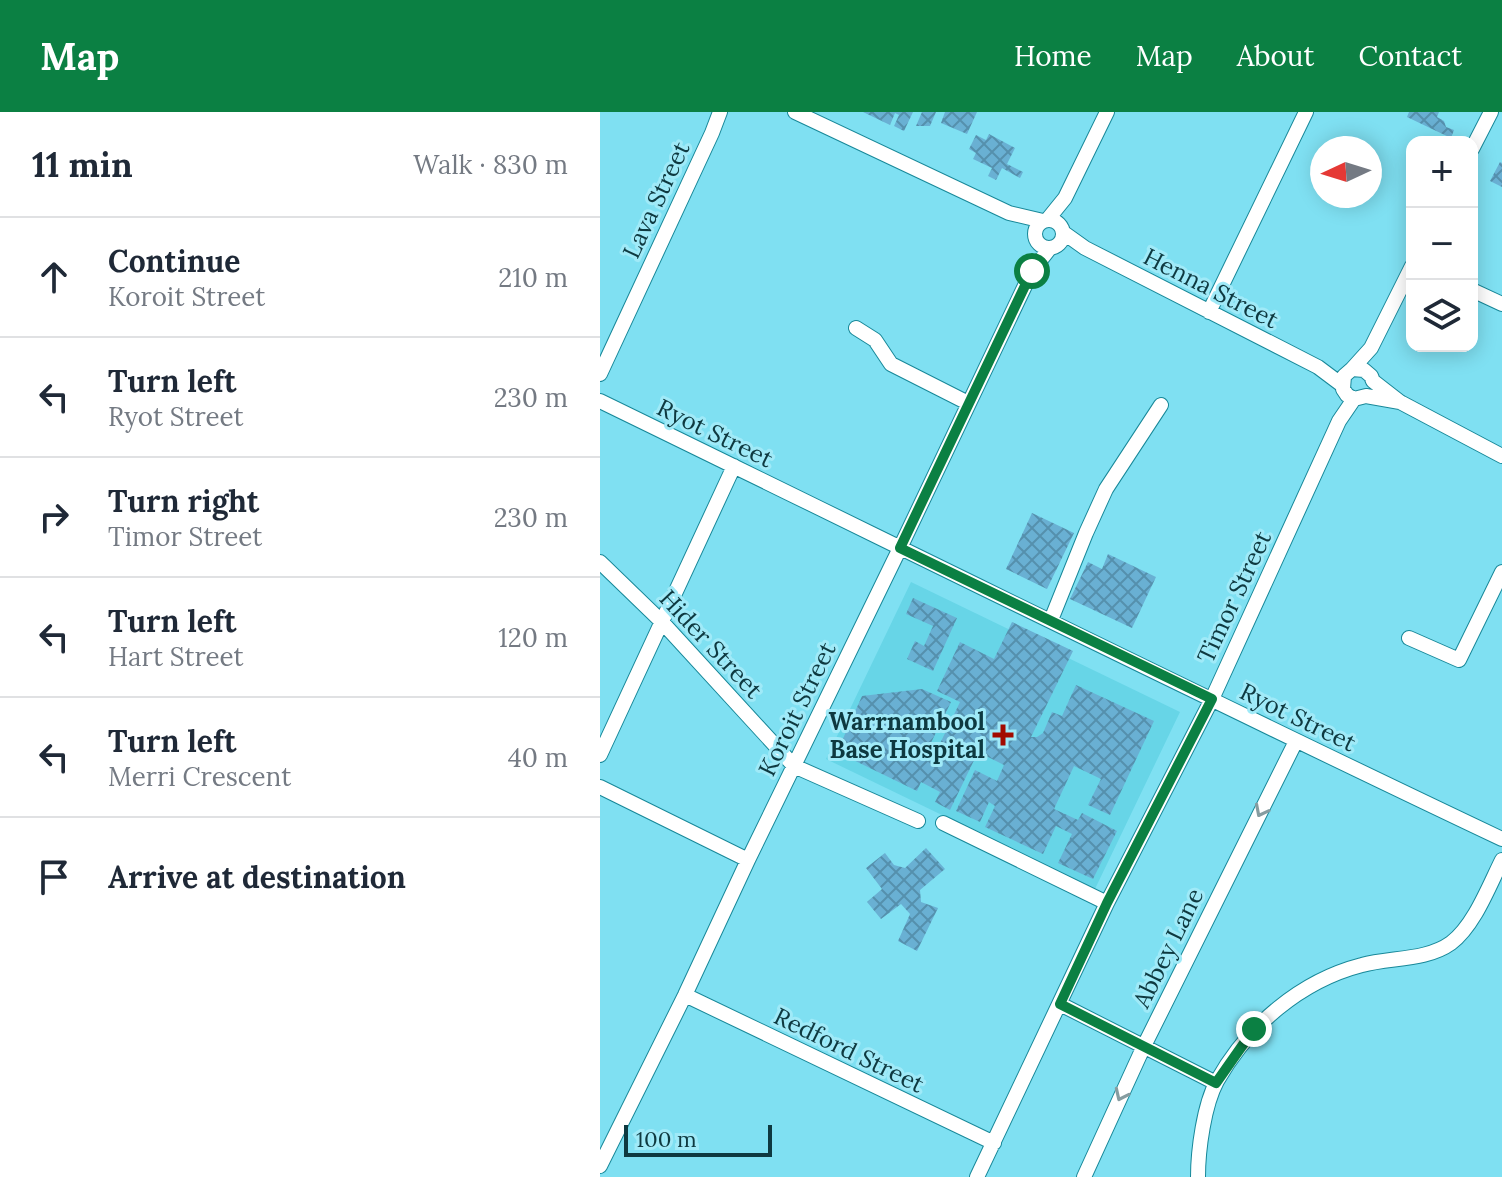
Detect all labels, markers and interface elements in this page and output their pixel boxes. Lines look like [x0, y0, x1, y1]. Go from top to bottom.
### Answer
text: Map [40, 32, 119, 80]
text: Home [1014, 38, 1092, 74]
text: Map [1136, 38, 1193, 74]
text: About [1237, 38, 1314, 74]
text: Contact [1358, 38, 1462, 74]
street label: Lava Street [616, 136, 697, 263]
north arrow [1310, 136, 1382, 208]
map controls [1406, 136, 1478, 352]
button: + [1406, 136, 1478, 208]
text: 11 min [32, 143, 133, 186]
text: Walk · 830 m [413, 148, 568, 181]
button: − [1406, 208, 1478, 280]
street label: Henna Street [1138, 241, 1284, 336]
text: Continue [108, 242, 240, 280]
route start [1014, 253, 1050, 289]
icon: ahead [32, 255, 76, 299]
text: 210 m [498, 261, 568, 294]
text: Koroit Street [108, 280, 265, 313]
button: layers [1406, 280, 1478, 352]
text: Turn left [108, 362, 236, 400]
icon: left [32, 375, 76, 419]
text: 230 m [494, 381, 568, 414]
street label: Ryot Street [652, 392, 779, 475]
text: Ryot Street [108, 400, 244, 433]
text: Turn right [108, 482, 259, 520]
icon: right [32, 495, 76, 539]
text: 230 m [494, 501, 568, 534]
text: Timor Street [108, 520, 262, 553]
street label: Timor Street [1190, 525, 1278, 668]
street label: Hider Street [653, 583, 770, 705]
text: Turn left [108, 602, 236, 640]
icon: left [32, 615, 76, 659]
text: 120 m [498, 621, 568, 654]
street label: Koroit Street [751, 636, 843, 781]
text: Hart Street [108, 640, 244, 673]
street label: Ryot Street [1235, 676, 1362, 759]
place label: Warrnambool Base Hospital [828, 706, 985, 765]
text: Turn left [108, 722, 236, 760]
marker: Warrnambool Base Hospital [992, 724, 1014, 746]
icon: left [32, 735, 76, 779]
text: 40 m [508, 741, 568, 774]
text: Merri Crescent [108, 760, 291, 793]
one-way arrow [1255, 803, 1271, 818]
icon: arrive [32, 855, 76, 899]
text: Arrive at destination [108, 858, 406, 896]
street label: Abbey Lane [1125, 883, 1210, 1014]
street label: Redford Street [769, 1000, 930, 1100]
route end [1236, 1011, 1272, 1047]
one-way arrow [1115, 1087, 1131, 1101]
scale bar [624, 1121, 772, 1157]
text: 100 m [636, 1125, 697, 1153]

